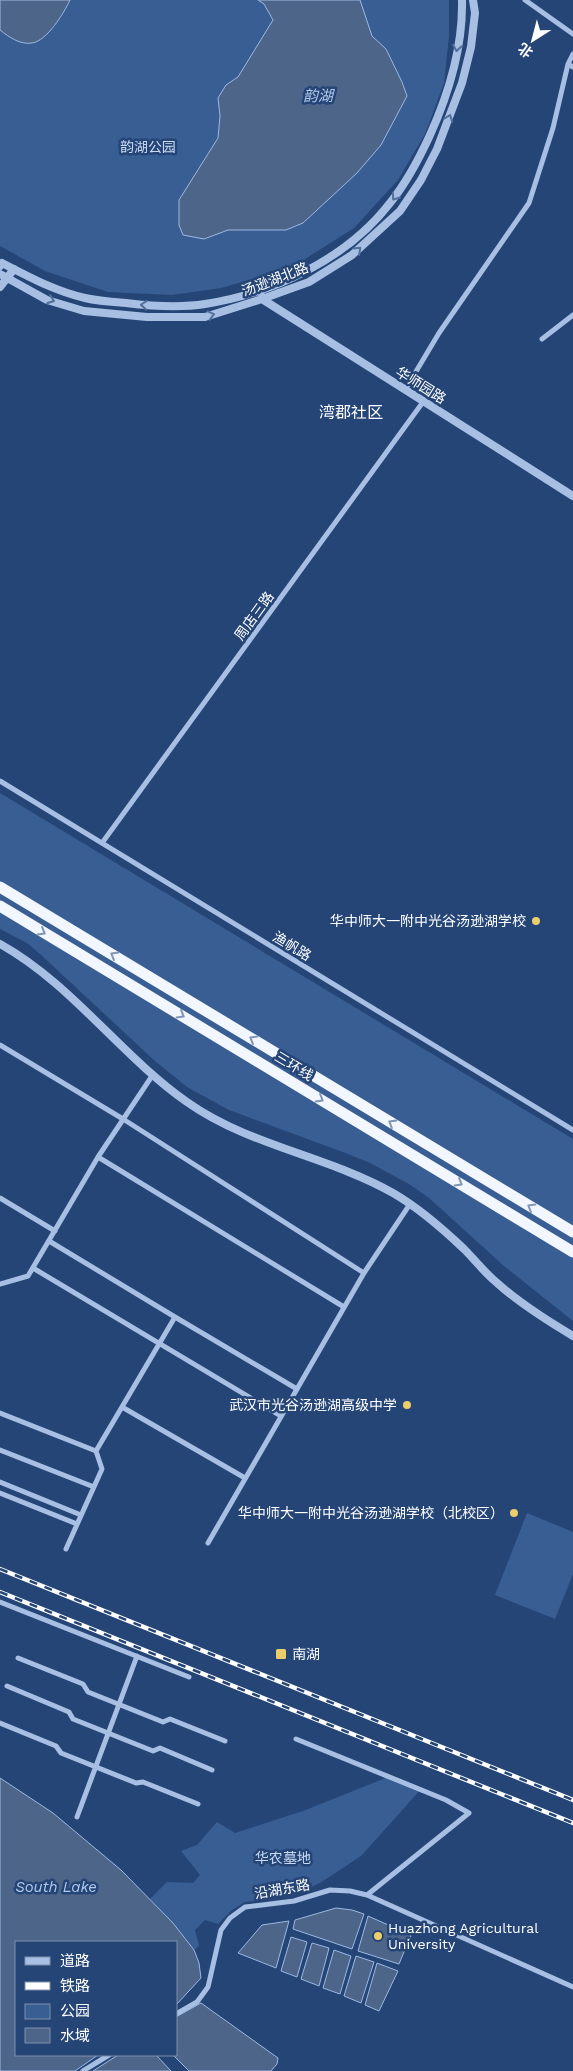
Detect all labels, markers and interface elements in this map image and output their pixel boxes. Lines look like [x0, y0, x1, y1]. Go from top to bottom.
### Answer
north arrow [508, 15, 558, 65]
text: 北 [515, 40, 536, 61]
one-way arrow [453, 44, 463, 53]
water label: 韵湖 [303, 87, 335, 105]
one-way arrow [443, 114, 453, 123]
park label: 韵湖公园 [120, 139, 176, 155]
one-way arrow [392, 191, 401, 201]
one-way arrow [353, 247, 362, 256]
street label: 汤逊湖北路 [239, 259, 311, 299]
one-way arrow [46, 294, 55, 304]
one-way arrow [139, 300, 147, 311]
one-way arrow [207, 310, 216, 321]
street label: 华师园路 [393, 363, 449, 407]
district label: 湾郡社区 [319, 403, 383, 422]
street label: 周店三路 [231, 589, 277, 643]
place label: 华中师大一附中光谷汤逊湖学校 [330, 913, 526, 929]
marker: 华中师大一附中光谷汤逊湖学校 [530, 915, 542, 927]
one-way arrow [36, 925, 45, 935]
street label: 渔帆路 [270, 928, 314, 964]
one-way arrow [110, 952, 119, 962]
one-way arrow [175, 1009, 184, 1019]
one-way arrow [249, 1036, 258, 1046]
street label: 三环线 [272, 1048, 316, 1084]
one-way arrow [315, 1093, 324, 1103]
one-way arrow [389, 1119, 398, 1129]
one-way arrow [454, 1177, 463, 1187]
one-way arrow [528, 1203, 537, 1213]
place label: 武汉市光谷汤逊湖高级中学 [229, 1397, 397, 1413]
marker: 武汉市光谷汤逊湖高级中学 [401, 1399, 413, 1411]
place label: 华中师大一附中光谷汤逊湖学校（北校区） [238, 1505, 504, 1521]
marker: 华中师大一附中光谷汤逊湖学校（北校区） [508, 1507, 520, 1519]
place label: 南湖 [292, 1646, 320, 1662]
marker: 南湖 [274, 1647, 288, 1661]
park label: 华农墓地 [255, 1850, 311, 1866]
street label: 沿湖东路 [253, 1876, 311, 1902]
water label: South Lake [15, 1878, 97, 1896]
place label: Huazhong Agricultural University [388, 1920, 539, 1952]
marker: Huazhong Agricultural University [372, 1930, 384, 1942]
legend [15, 1941, 178, 2056]
text: 道路 [60, 1952, 90, 1970]
text: 铁路 [60, 1977, 90, 1995]
text: 公园 [60, 2002, 90, 2020]
text: 水域 [60, 2027, 90, 2045]

